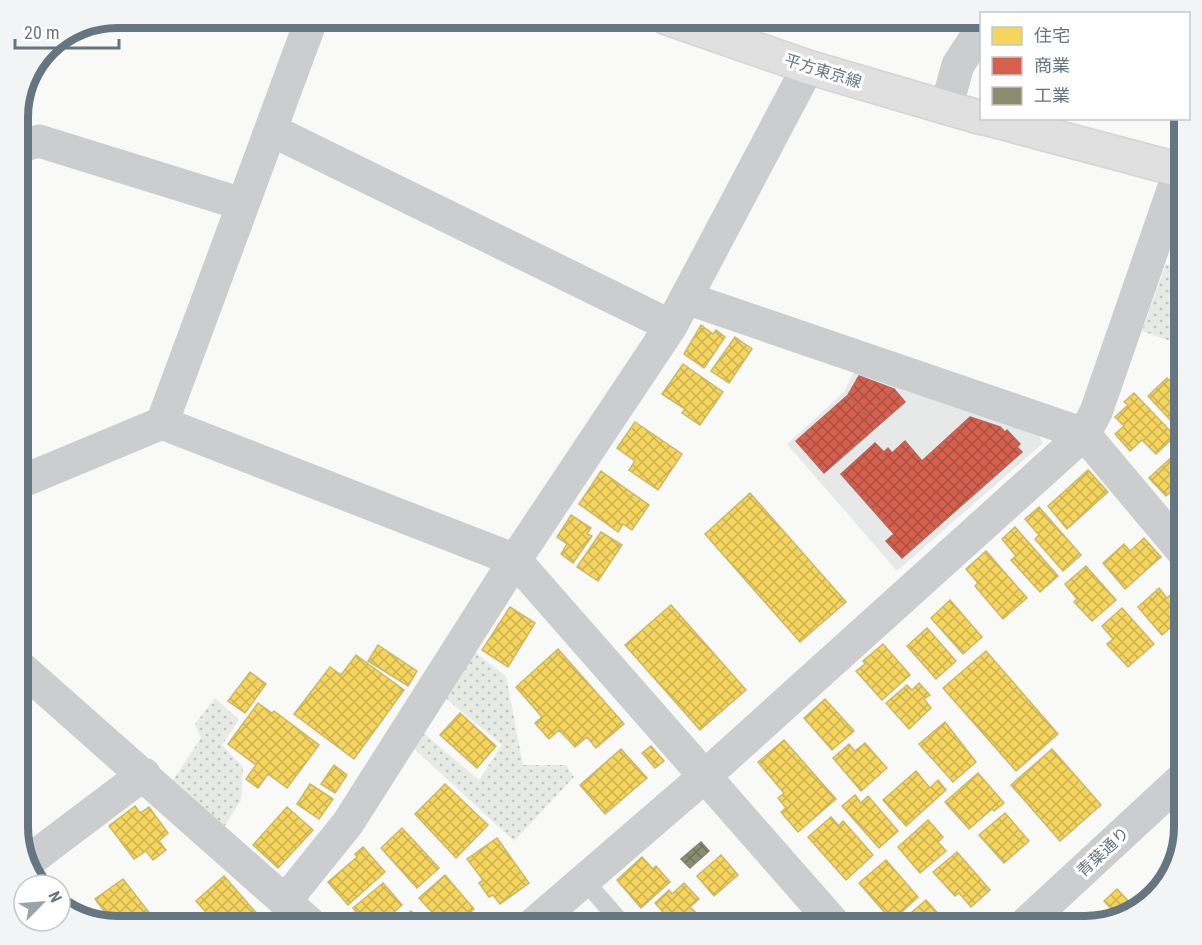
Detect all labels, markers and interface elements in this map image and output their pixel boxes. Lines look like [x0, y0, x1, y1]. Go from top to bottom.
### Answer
scale bar [15, 12, 118, 50]
legend [980, 12, 1190, 120]
text: 20 m [24, 22, 59, 43]
text: 住宅 [1034, 25, 1070, 46]
street label: 平方東京線 [782, 50, 864, 92]
text: 商業 [1034, 55, 1070, 76]
text: 工業 [1034, 85, 1070, 106]
street label: 青葉通り [1073, 823, 1133, 881]
north arrow [12, 873, 72, 933]
text: N [44, 888, 66, 905]

